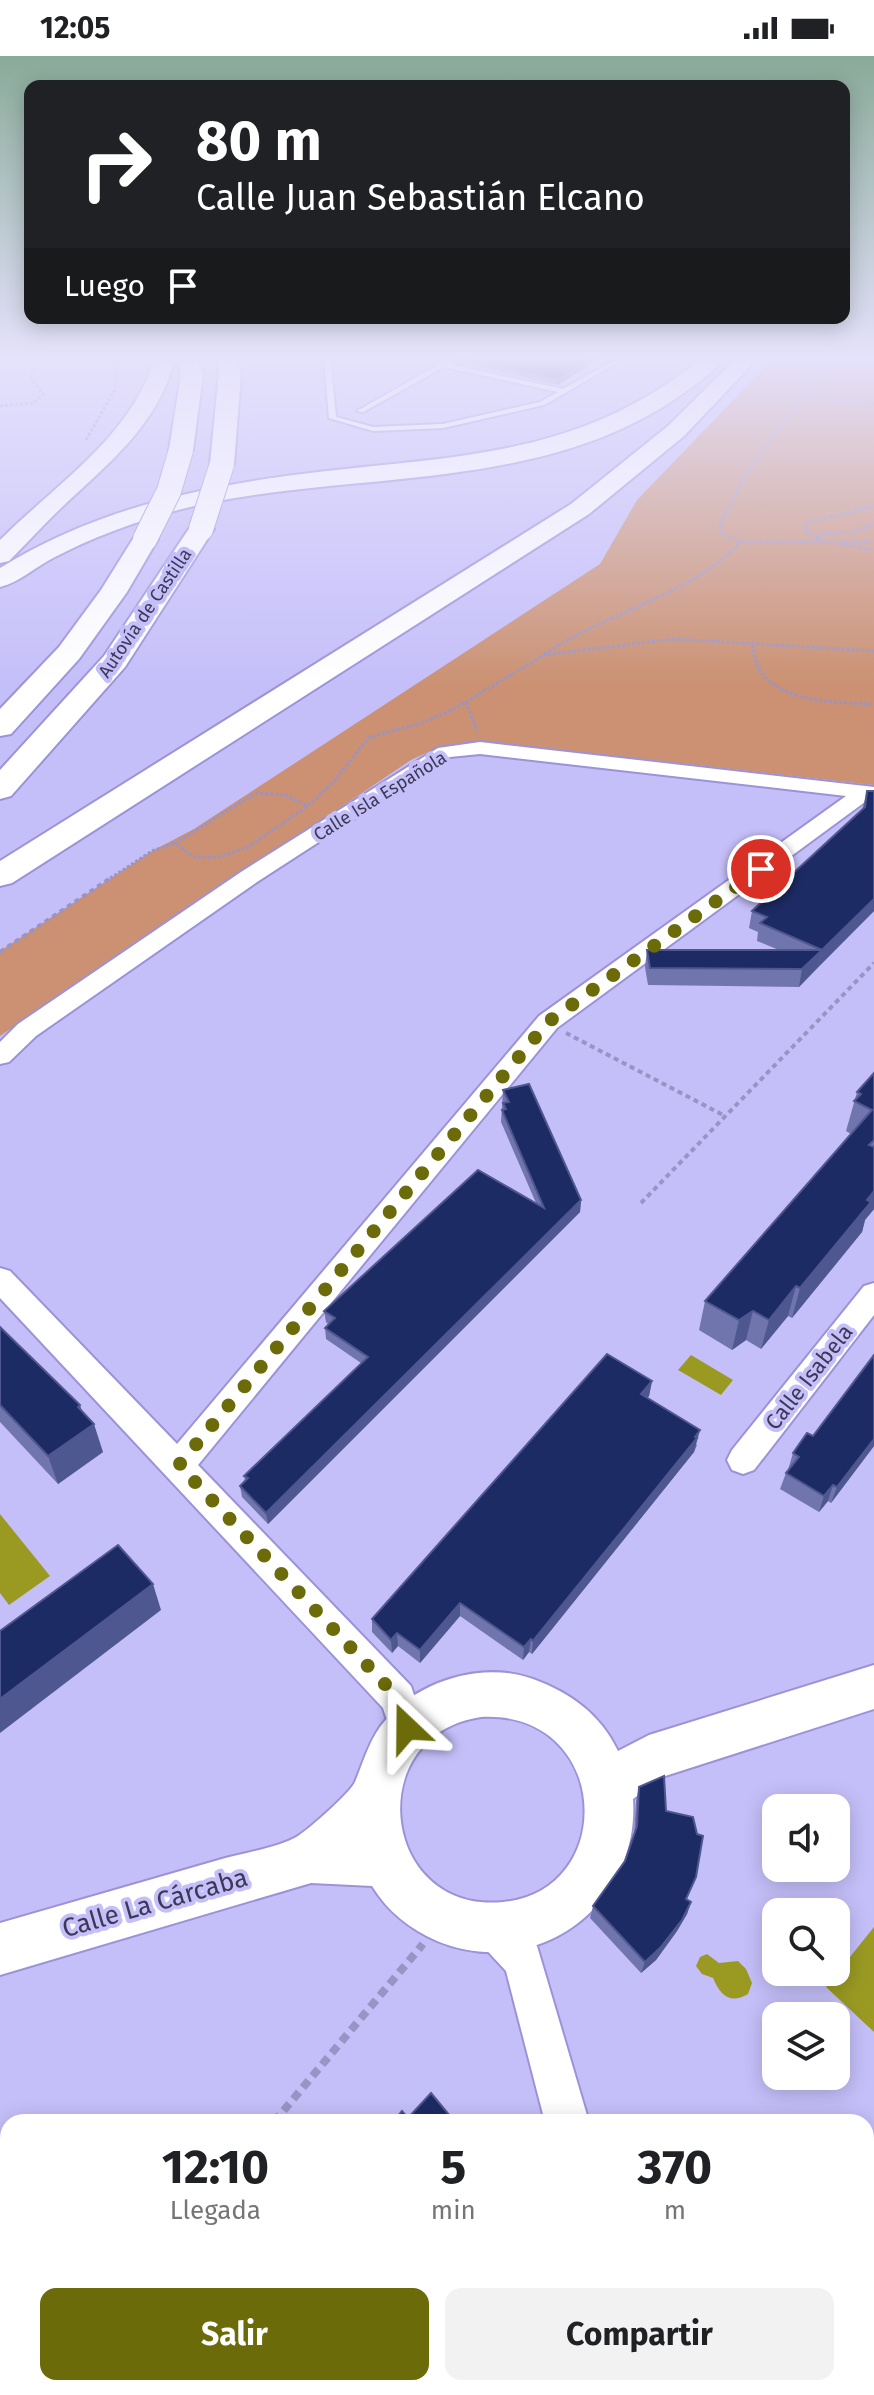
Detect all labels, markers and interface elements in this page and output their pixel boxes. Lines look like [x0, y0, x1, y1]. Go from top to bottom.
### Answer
text: 12:05 [40, 10, 110, 46]
text: 80 m [196, 108, 322, 175]
icon: right [64, 112, 168, 216]
text: Calle Juan Sebastián Elcano [196, 176, 645, 220]
icon: arrive [161, 264, 205, 308]
text: Luego [64, 268, 145, 304]
street label: Autovía de Castilla [94, 544, 196, 682]
street label: Calle Isla Española [310, 746, 450, 846]
pin [727, 835, 795, 903]
icon: arrive [739, 847, 783, 891]
street label: Calle Isabela [759, 1319, 859, 1435]
position arrow [365, 1686, 449, 1770]
map controls [762, 1794, 850, 2090]
button: sound [762, 1794, 850, 1882]
street label: Calle La Cárcaba [59, 1862, 251, 1944]
button: search [762, 1898, 850, 1986]
button: layers [762, 2002, 850, 2090]
text: 12:10 [162, 2138, 269, 2196]
text: 5 [440, 2138, 466, 2196]
text: 370 [637, 2138, 712, 2196]
text: Llegada [170, 2195, 261, 2226]
text: min [431, 2195, 476, 2226]
text: m [664, 2195, 686, 2226]
button: Salir [40, 2288, 429, 2380]
button: Compartir [445, 2288, 834, 2380]

